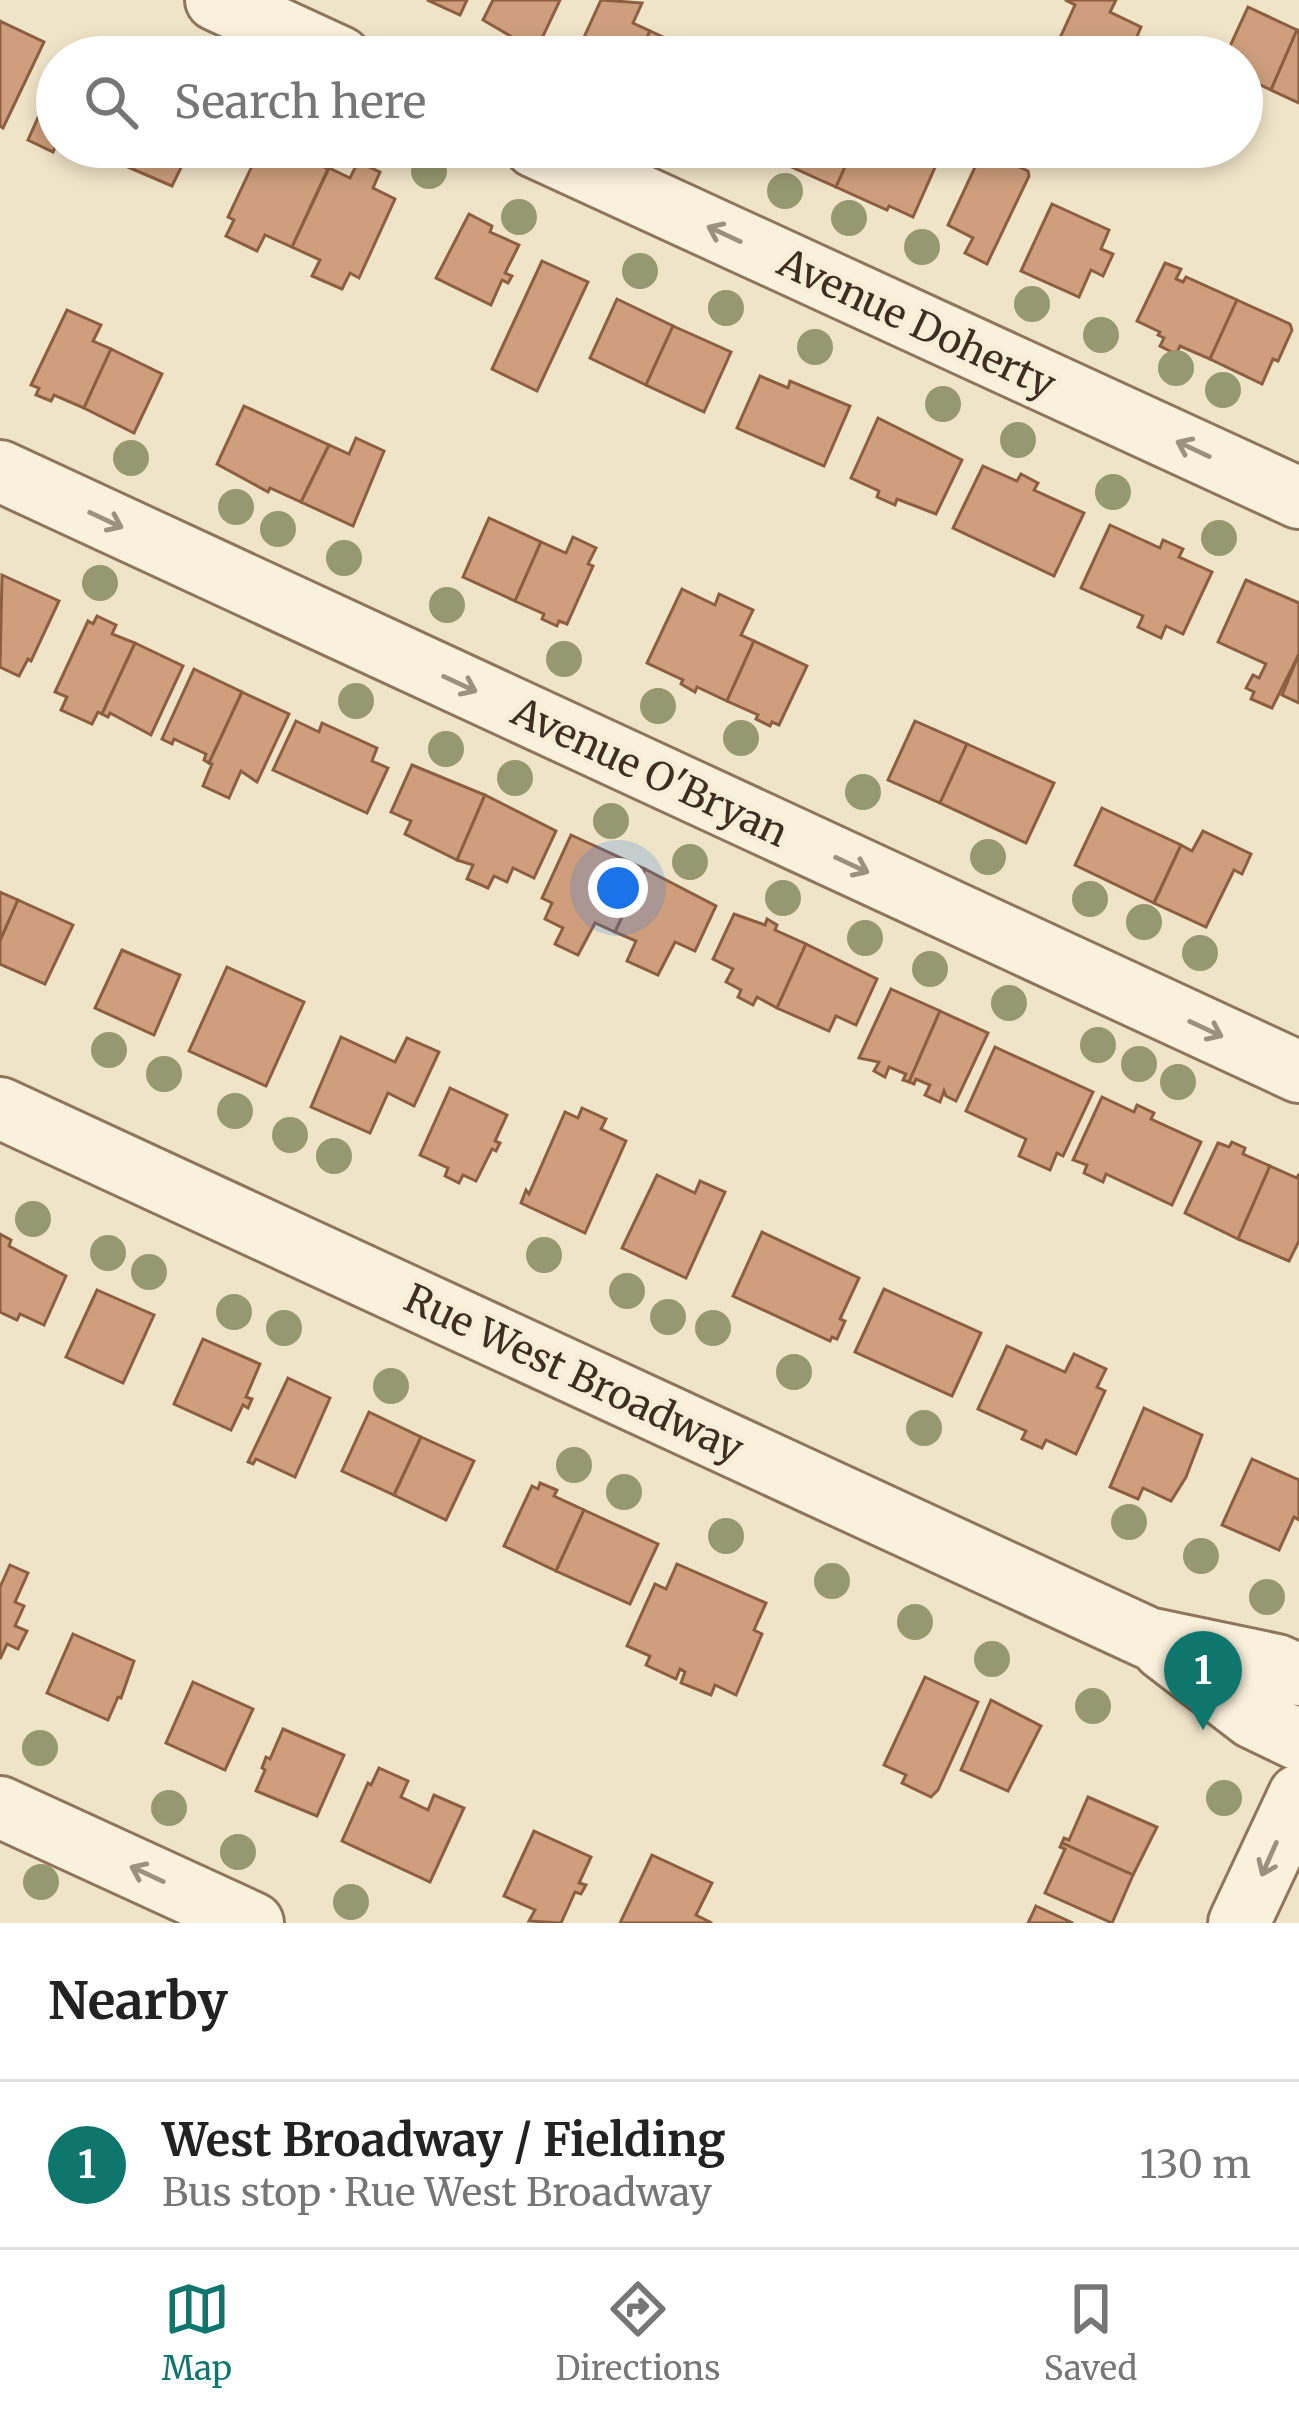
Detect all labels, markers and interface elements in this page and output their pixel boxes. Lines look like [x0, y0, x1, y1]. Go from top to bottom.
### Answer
search box [36, 36, 1263, 168]
icon: search [78, 69, 144, 135]
text: Search here [174, 74, 426, 130]
one-way arrow [707, 221, 743, 243]
street label: Avenue Doherty [769, 237, 1063, 409]
one-way arrow [1176, 437, 1212, 459]
one-way arrow [87, 511, 123, 533]
one-way arrow [441, 674, 477, 696]
street label: Avenue O'Bryan [503, 687, 795, 858]
one-way arrow [833, 856, 869, 878]
your location [588, 858, 648, 918]
one-way arrow [1187, 1019, 1223, 1041]
street label: Rue West Broadway [397, 1273, 751, 1474]
pin: 1 [1164, 1631, 1242, 1730]
one-way arrow [1256, 1840, 1278, 1876]
one-way arrow [130, 1862, 166, 1884]
text: Nearby [48, 1969, 228, 2033]
text: West Broadway / Fielding [162, 2112, 725, 2168]
text: 1 [78, 2140, 96, 2189]
text: 130 m [1139, 2140, 1251, 2189]
text: Bus stop · Rue West Broadway [162, 2168, 712, 2217]
tab: Map [162, 2276, 232, 2389]
tab: Directions [555, 2276, 720, 2389]
tab: Saved [1044, 2276, 1137, 2389]

